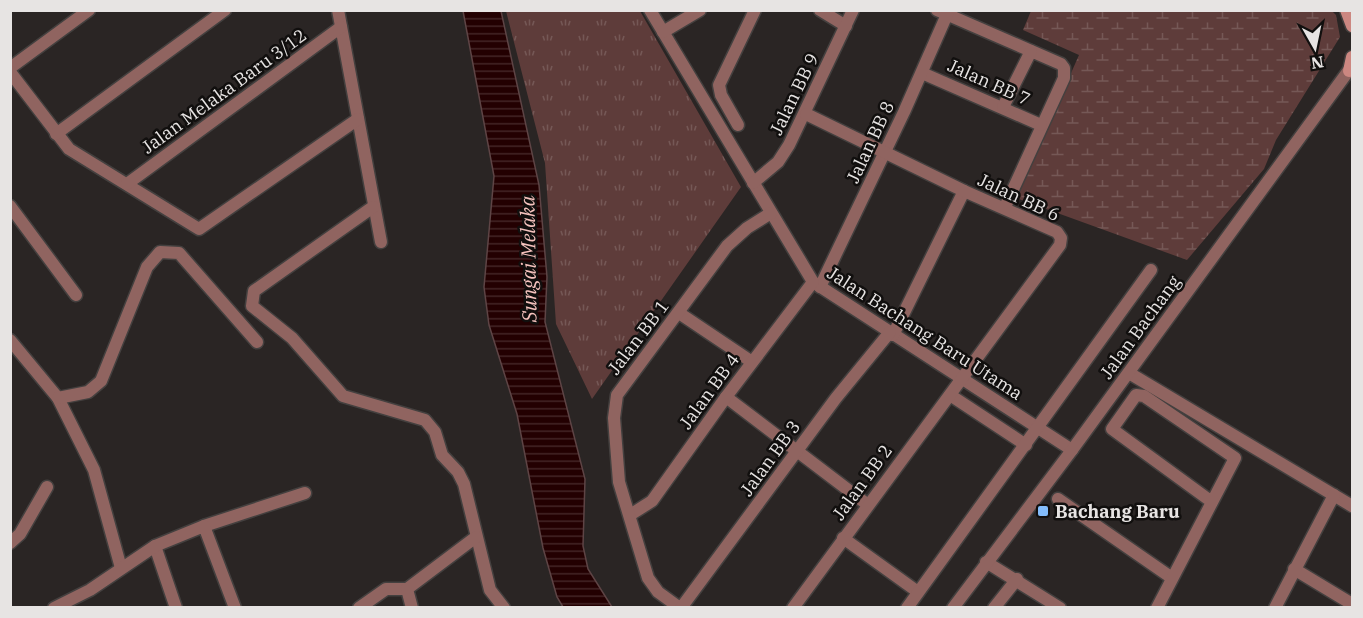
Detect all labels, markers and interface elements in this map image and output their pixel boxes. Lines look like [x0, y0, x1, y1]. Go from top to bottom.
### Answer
north arrow [1285, 18, 1345, 78]
street label: Jalan Melaka Baru 3/12 [137, 23, 311, 159]
street label: Jalan BB 9 [764, 49, 824, 139]
text: N [1310, 52, 1325, 74]
street label: Jalan BB 7 [944, 54, 1034, 110]
street label: Jalan BB 8 [841, 97, 899, 187]
street label: Jalan BB 6 [974, 168, 1064, 226]
water label: Sungai Melaka [513, 195, 543, 324]
street label: Jalan Bachang Baru Utama [823, 261, 1027, 405]
street label: Jalan Bachang [1095, 271, 1185, 383]
street label: Jalan BB 1 [602, 295, 674, 379]
street label: Jalan BB 4 [674, 349, 744, 433]
street label: Jalan BB 3 [735, 416, 805, 500]
street label: Jalan BB 2 [827, 440, 897, 524]
place label: Bachang Baru [1055, 500, 1180, 523]
marker: Bachang Baru [1036, 504, 1050, 518]

